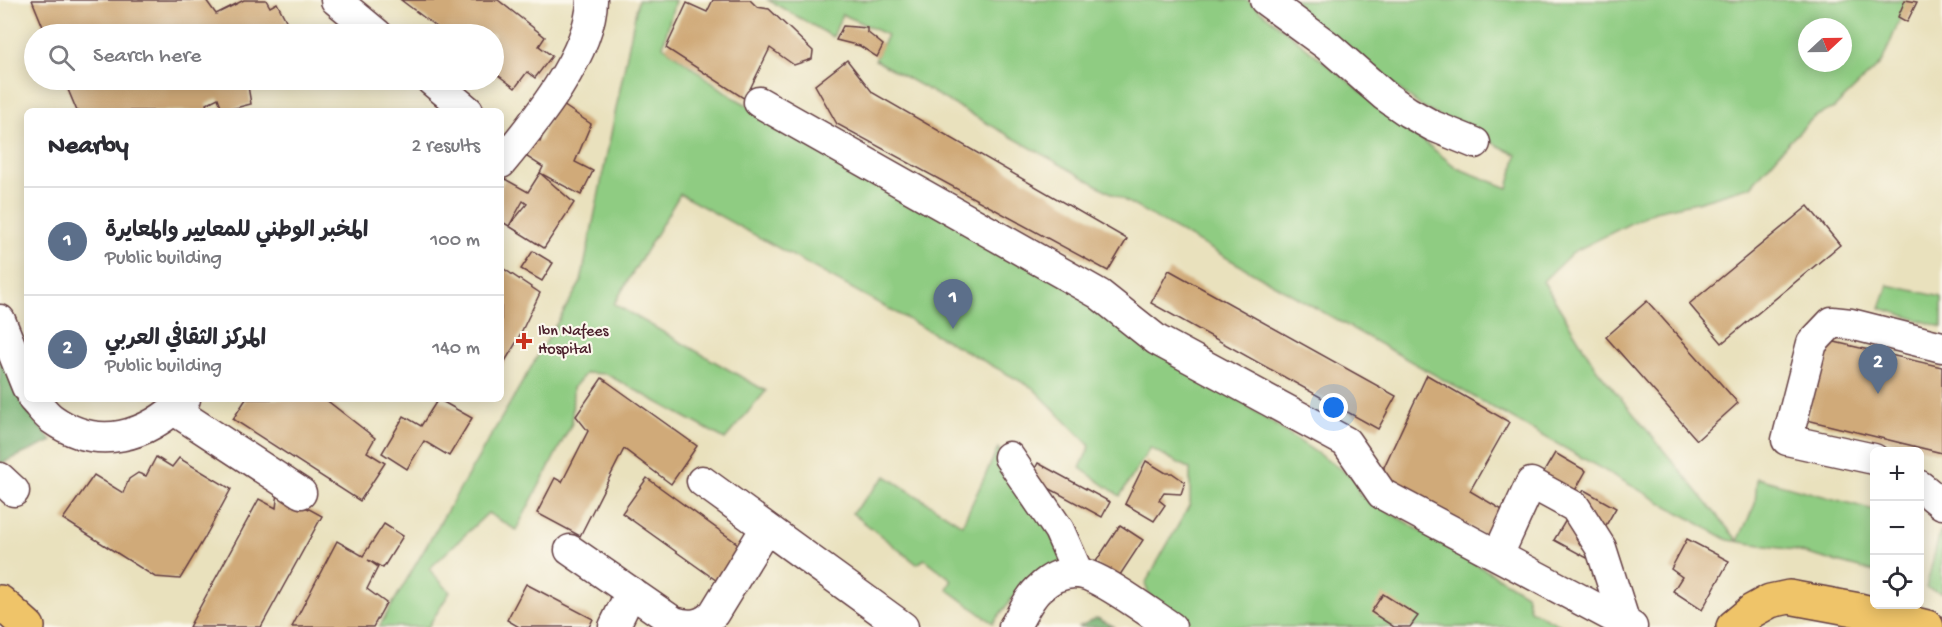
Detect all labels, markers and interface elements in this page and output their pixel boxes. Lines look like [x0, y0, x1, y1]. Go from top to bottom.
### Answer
north arrow [1798, 18, 1852, 72]
search box [24, 24, 504, 90]
icon: search [45, 41, 78, 74]
text: Search here [93, 44, 201, 70]
text: Nearby [48, 132, 129, 163]
text: 2 results [411, 136, 480, 159]
text: المخبر الوطني للمعايير والمعايرة [105, 219, 368, 245]
text: 1 [63, 230, 72, 253]
text: 100 m [430, 230, 480, 253]
text: Public building [105, 248, 222, 271]
pin: 1 [934, 280, 972, 329]
place label: Ibn Nafees Hospital [538, 323, 609, 360]
text: المركز الثقافي العربي [105, 327, 266, 353]
marker: Ibn Nafees Hospital [515, 332, 533, 350]
text: 2 [63, 338, 72, 361]
text: 140 m [432, 338, 480, 361]
pin: 2 [1858, 344, 1898, 394]
text: Public building [105, 356, 222, 379]
your location [1319, 393, 1348, 422]
map controls [1870, 447, 1924, 609]
button: + [1870, 447, 1924, 501]
button: − [1870, 501, 1924, 555]
button: locate [1870, 555, 1924, 609]

